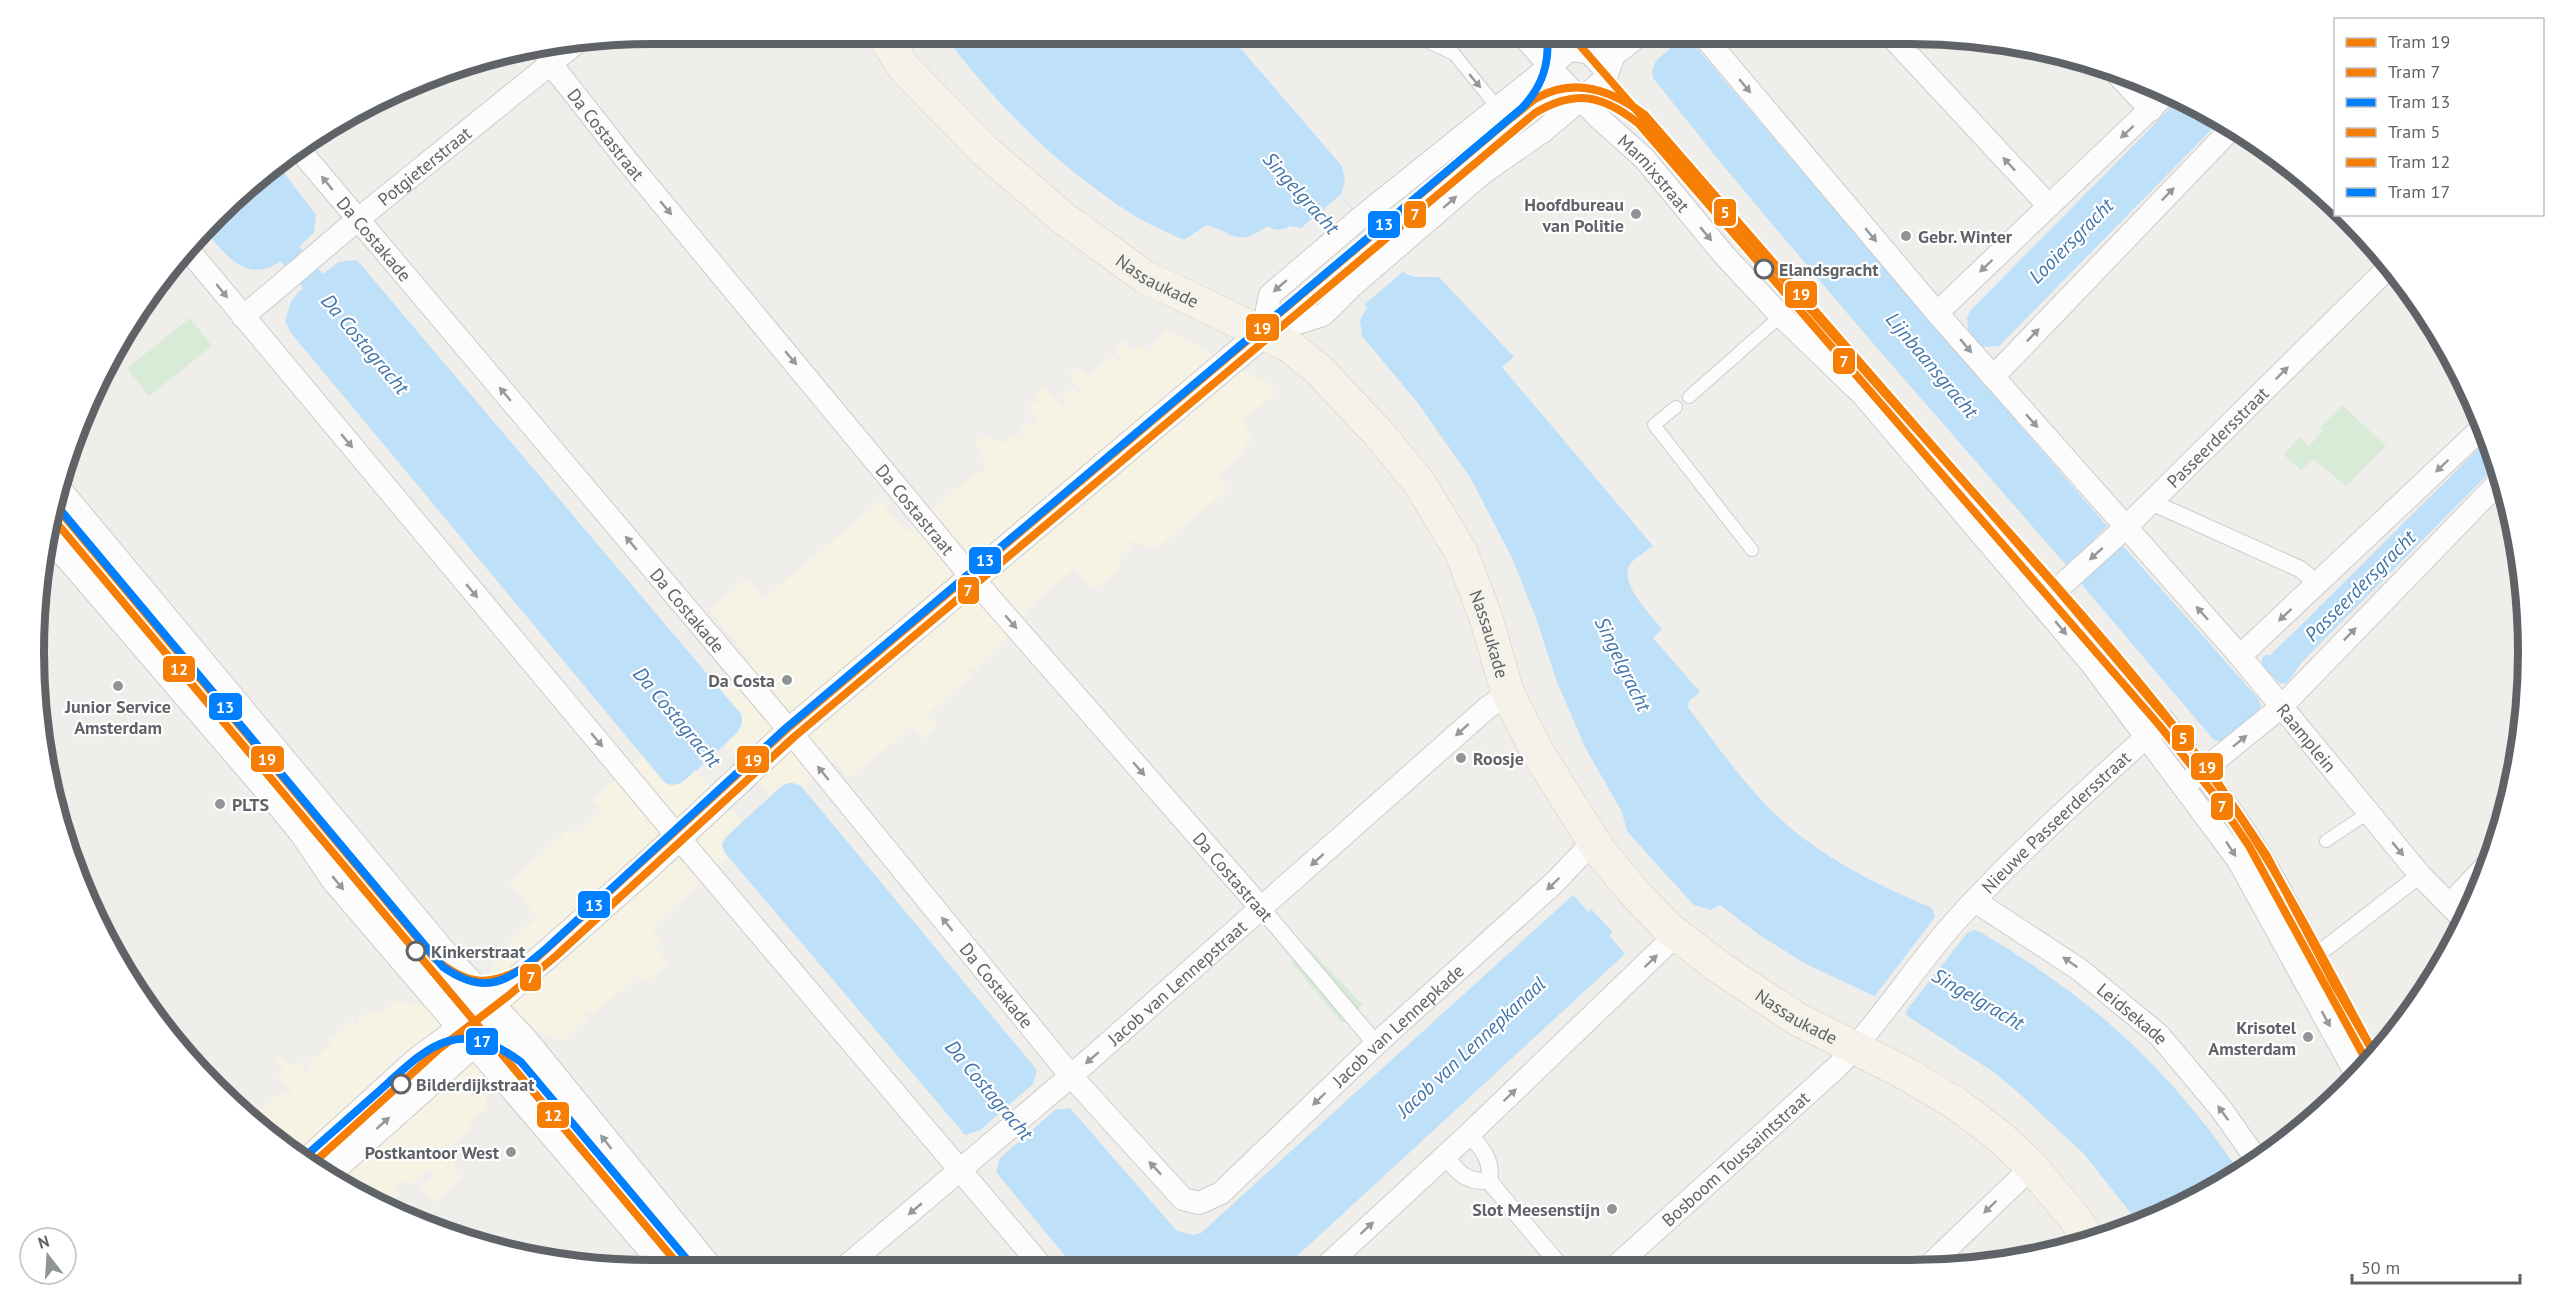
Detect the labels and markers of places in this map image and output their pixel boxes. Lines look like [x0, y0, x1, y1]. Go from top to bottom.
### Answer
place label: Hoofdbureau van Politie [1524, 193, 1624, 237]
marker: Hoofdbureau van Politie [1629, 207, 1643, 221]
place label: Gebr. Winter [1918, 225, 2013, 248]
marker: Gebr. Winter [1899, 229, 1913, 243]
place label: Elandsgracht [1779, 258, 1879, 281]
marker: Elandsgracht [1754, 259, 1774, 279]
place label: Da Costa [708, 669, 775, 692]
marker: Da Costa [780, 673, 794, 687]
marker: Junior Service Amsterdam [111, 679, 125, 693]
place label: Junior Service Amsterdam [64, 695, 171, 739]
place label: Roosje [1473, 747, 1524, 770]
marker: Roosje [1454, 751, 1468, 765]
place label: PLTS [232, 793, 269, 816]
marker: PLTS [213, 797, 227, 811]
place label: Kinkerstraat [431, 940, 526, 963]
marker: Kinkerstraat [406, 941, 426, 961]
place label: Krisotel Amsterdam [2208, 1016, 2297, 1060]
marker: Krisotel Amsterdam [2301, 1030, 2315, 1044]
place label: Bilderdijkstraat [416, 1073, 535, 1096]
marker: Bilderdijkstraat [391, 1074, 411, 1094]
place label: Postkantoor West [365, 1141, 500, 1164]
marker: Postkantoor West [504, 1145, 518, 1159]
place label: Slot Meesenstijn [1472, 1198, 1600, 1221]
marker: Slot Meesenstijn [1605, 1202, 1619, 1216]

